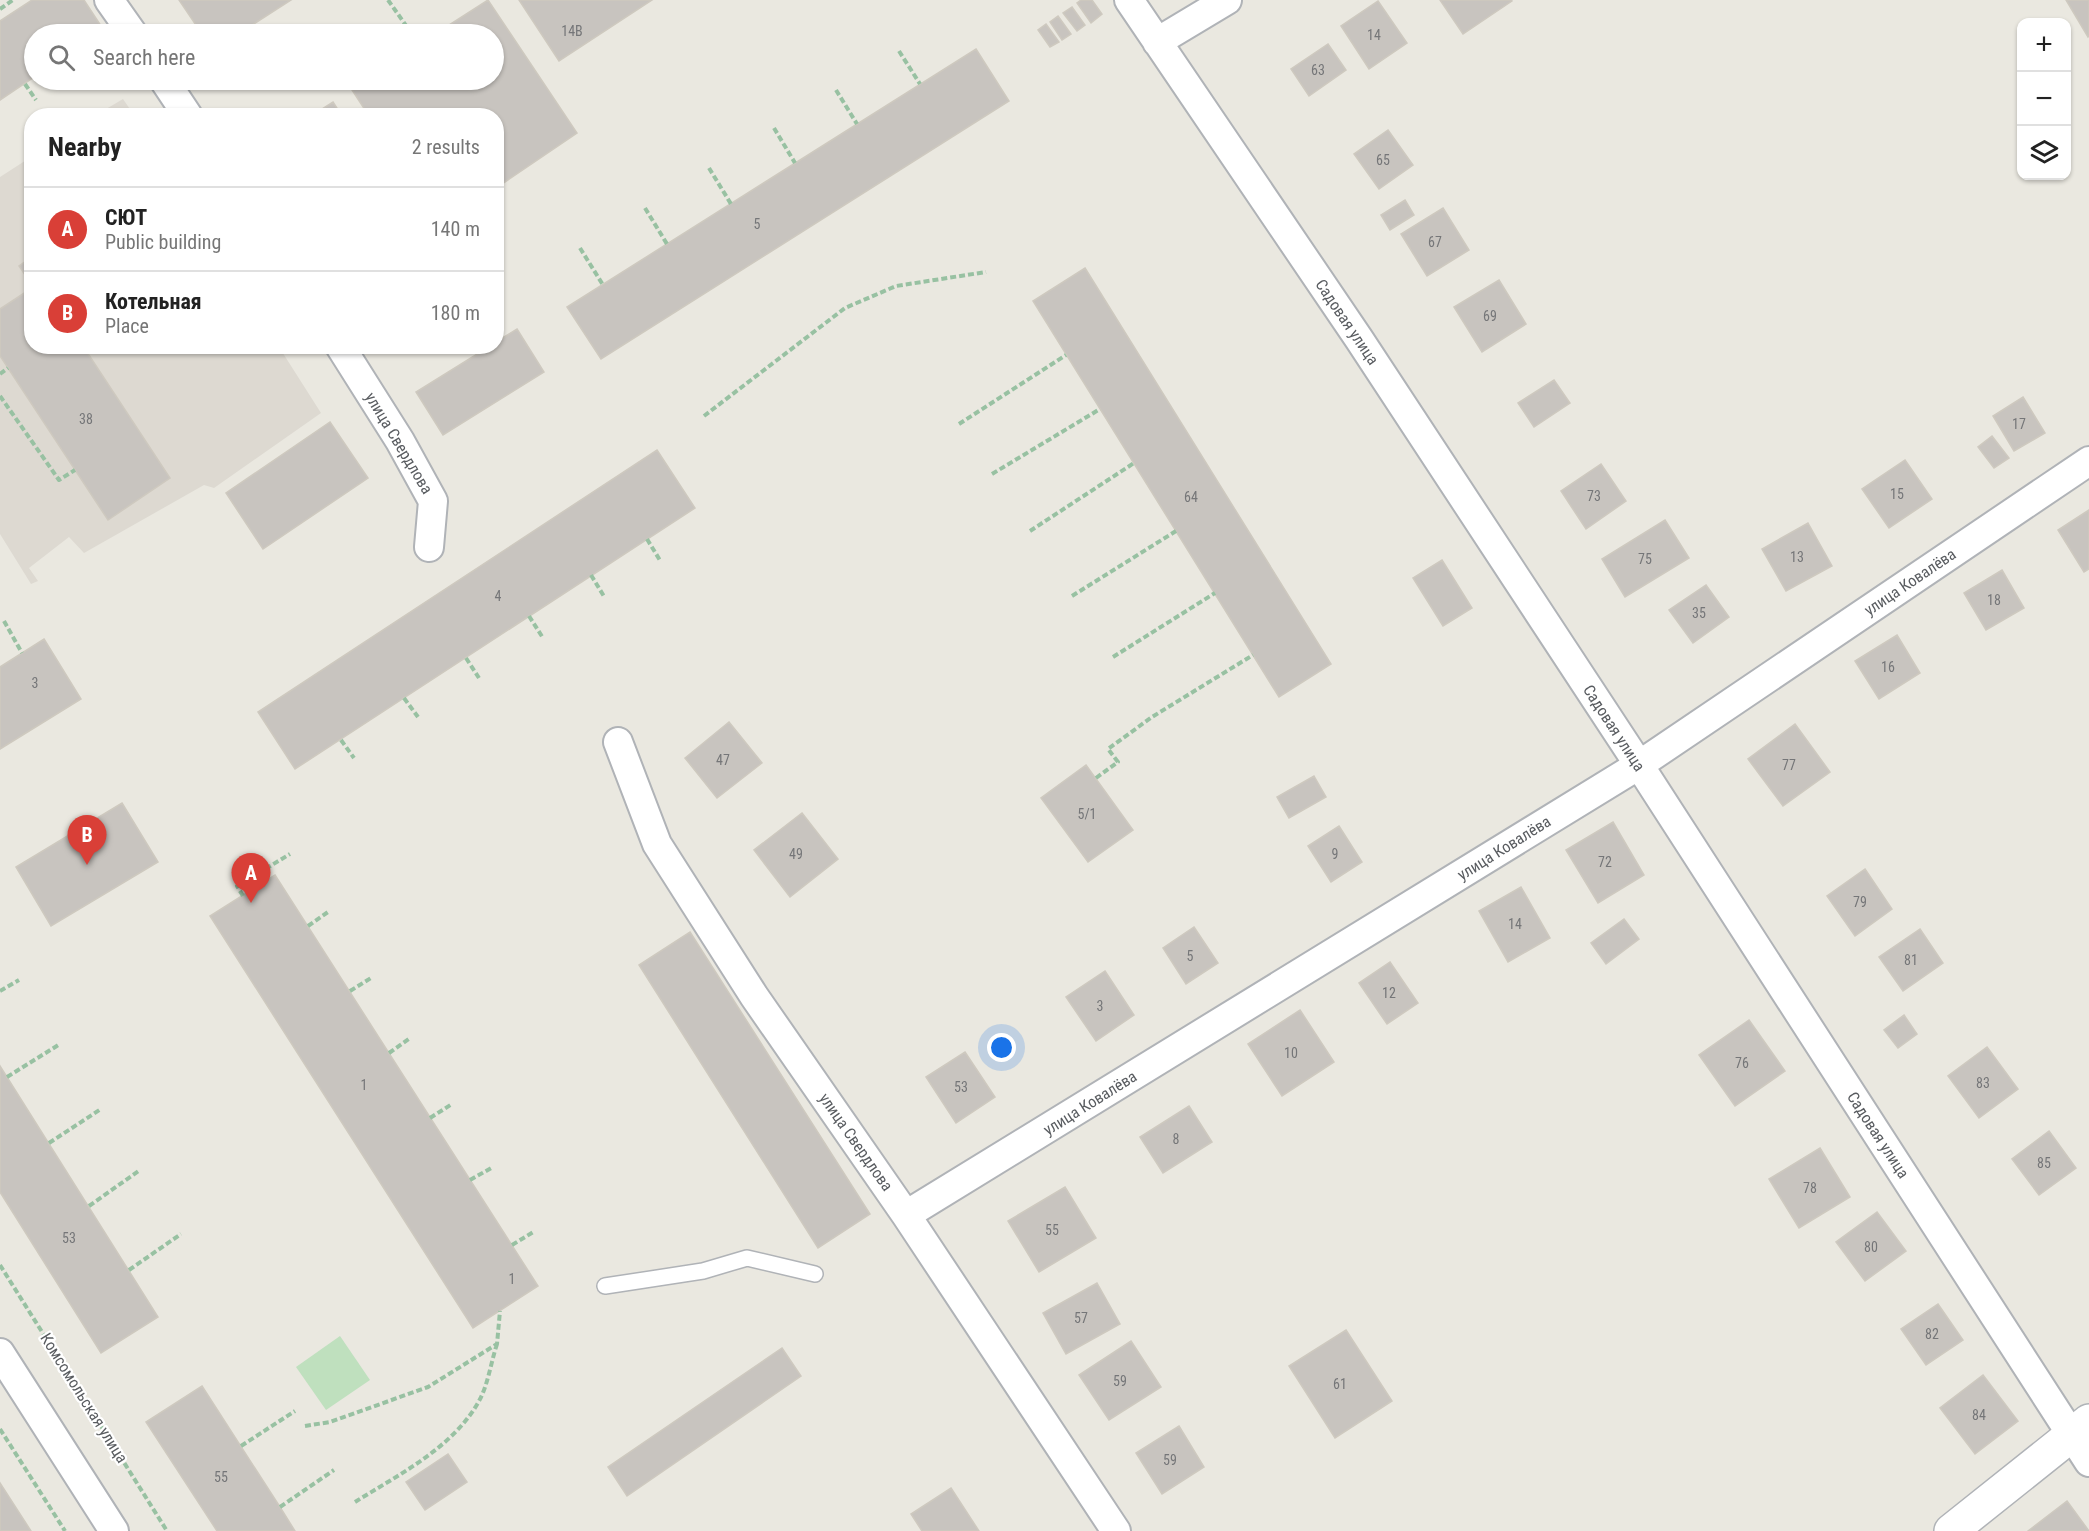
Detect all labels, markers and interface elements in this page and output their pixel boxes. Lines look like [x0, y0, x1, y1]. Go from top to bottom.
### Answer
map controls [2017, 18, 2071, 180]
button: + [2017, 18, 2071, 72]
house number: 14В [561, 23, 583, 39]
search box [24, 24, 504, 90]
house number: 14 [1367, 27, 1381, 43]
icon: search [45, 41, 78, 74]
text: Search here [93, 45, 195, 70]
house number: 63 [1311, 62, 1325, 78]
button: − [2017, 72, 2071, 126]
button: layers [2017, 126, 2071, 180]
text: Nearby [48, 132, 122, 162]
text: 2 results [412, 135, 480, 159]
house number: 65 [1376, 152, 1390, 168]
text: СЮТ [105, 205, 147, 230]
house number: 5 [754, 216, 761, 232]
text: A [62, 217, 73, 241]
text: 140 m [431, 217, 480, 241]
text: Public building [105, 230, 221, 254]
house number: 67 [1428, 234, 1442, 250]
street label: Садовая улица [1311, 276, 1383, 368]
text: Котельная [105, 289, 202, 314]
text: B [62, 301, 73, 325]
text: 180 m [431, 301, 480, 325]
house number: 69 [1483, 308, 1497, 324]
text: Place [105, 314, 149, 338]
street label: улица Свердлова [361, 389, 437, 497]
house number: 38 [79, 411, 93, 427]
house number: 17 [2012, 416, 2026, 432]
house number: 15 [1890, 486, 1904, 502]
house number: 73 [1587, 488, 1601, 504]
house number: 64 [1184, 489, 1198, 505]
street label: улица Ковалёва [1861, 544, 1959, 620]
house number: 13 [1790, 549, 1804, 565]
house number: 75 [1638, 551, 1652, 567]
house number: 4 [495, 588, 502, 604]
house number: 18 [1987, 592, 2001, 608]
house number: 35 [1692, 605, 1706, 621]
house number: 16 [1881, 659, 1895, 675]
house number: 3 [32, 675, 38, 691]
street label: Садовая улица [1579, 681, 1649, 775]
house number: 47 [716, 752, 730, 768]
house number: 77 [1782, 757, 1796, 773]
house number: 5/1 [1077, 806, 1097, 822]
street label: улица Ковалёва [1454, 812, 1554, 884]
pin: B [68, 816, 106, 865]
house number: 49 [789, 846, 803, 862]
house number: 9 [1332, 846, 1338, 862]
pin: A [232, 854, 270, 903]
house number: 72 [1598, 854, 1612, 870]
house number: 79 [1853, 894, 1867, 910]
house number: 14 [1508, 916, 1522, 932]
house number: 5 [1187, 948, 1194, 964]
house number: 81 [1904, 952, 1918, 968]
house number: 12 [1382, 985, 1396, 1001]
house number: 3 [1097, 998, 1103, 1014]
your location [987, 1033, 1016, 1062]
house number: 10 [1284, 1045, 1298, 1061]
house number: 76 [1735, 1055, 1749, 1071]
street label: улица Ковалёва [1040, 1067, 1140, 1139]
house number: 83 [1976, 1075, 1990, 1091]
house number: 1 [361, 1077, 367, 1093]
house number: 53 [954, 1079, 968, 1095]
street label: Садовая улица [1843, 1088, 1913, 1182]
street label: улица Свердлова [815, 1089, 897, 1195]
house number: 8 [1173, 1131, 1180, 1147]
house number: 85 [2037, 1155, 2051, 1171]
house number: 78 [1803, 1180, 1817, 1196]
house number: 55 [1045, 1222, 1059, 1238]
house number: 53 [62, 1230, 76, 1246]
house number: 80 [1864, 1239, 1878, 1255]
house number: 1 [509, 1271, 515, 1287]
house number: 57 [1074, 1310, 1088, 1326]
house number: 82 [1925, 1326, 1939, 1342]
street label: Комсомольская улица [36, 1330, 132, 1466]
house number: 59 [1113, 1373, 1127, 1389]
house number: 61 [1333, 1376, 1347, 1392]
house number: 84 [1972, 1407, 1986, 1423]
house number: 59 [1163, 1452, 1177, 1468]
house number: 55 [214, 1469, 228, 1485]

